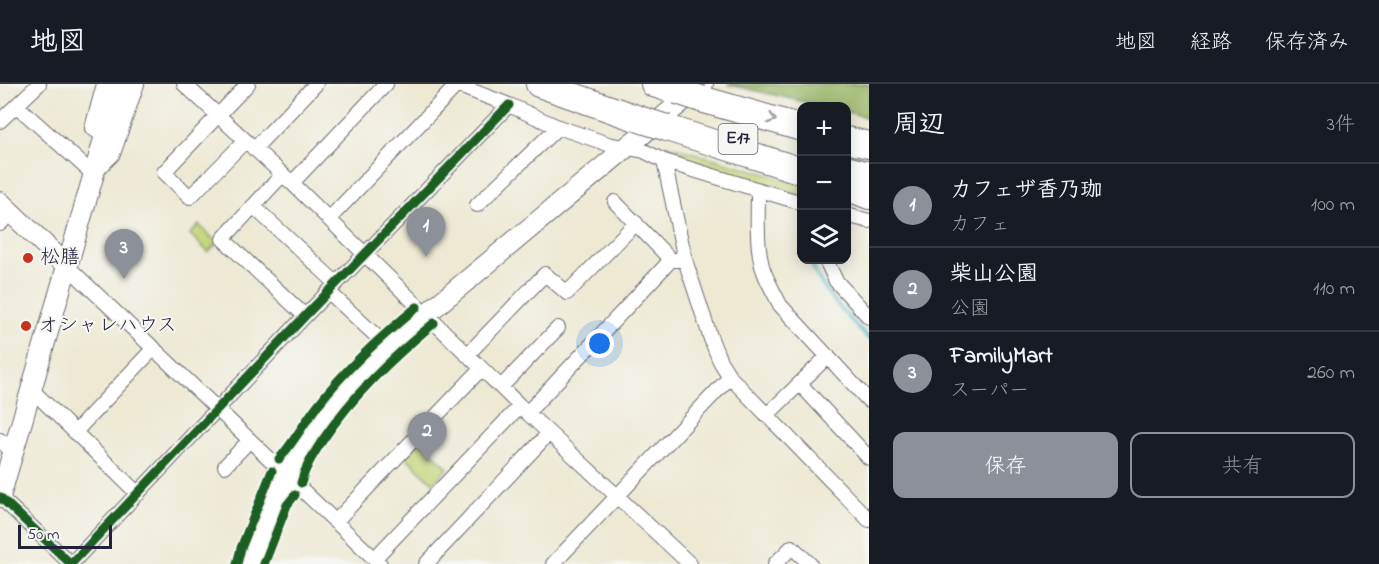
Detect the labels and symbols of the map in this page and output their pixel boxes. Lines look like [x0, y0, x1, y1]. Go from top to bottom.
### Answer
one-way arrow [766, 112, 776, 124]
road number: E17 [718, 124, 758, 154]
pin: 1 [406, 208, 446, 257]
pin: 3 [104, 230, 144, 279]
place label: 松膳 [40, 244, 80, 273]
marker: 松膳 [21, 251, 35, 265]
place label: オシャレハウス [38, 312, 177, 341]
marker: オシャレハウス [19, 319, 33, 333]
your location [585, 329, 614, 358]
pin: 2 [408, 412, 446, 462]
scale bar [18, 522, 112, 550]

